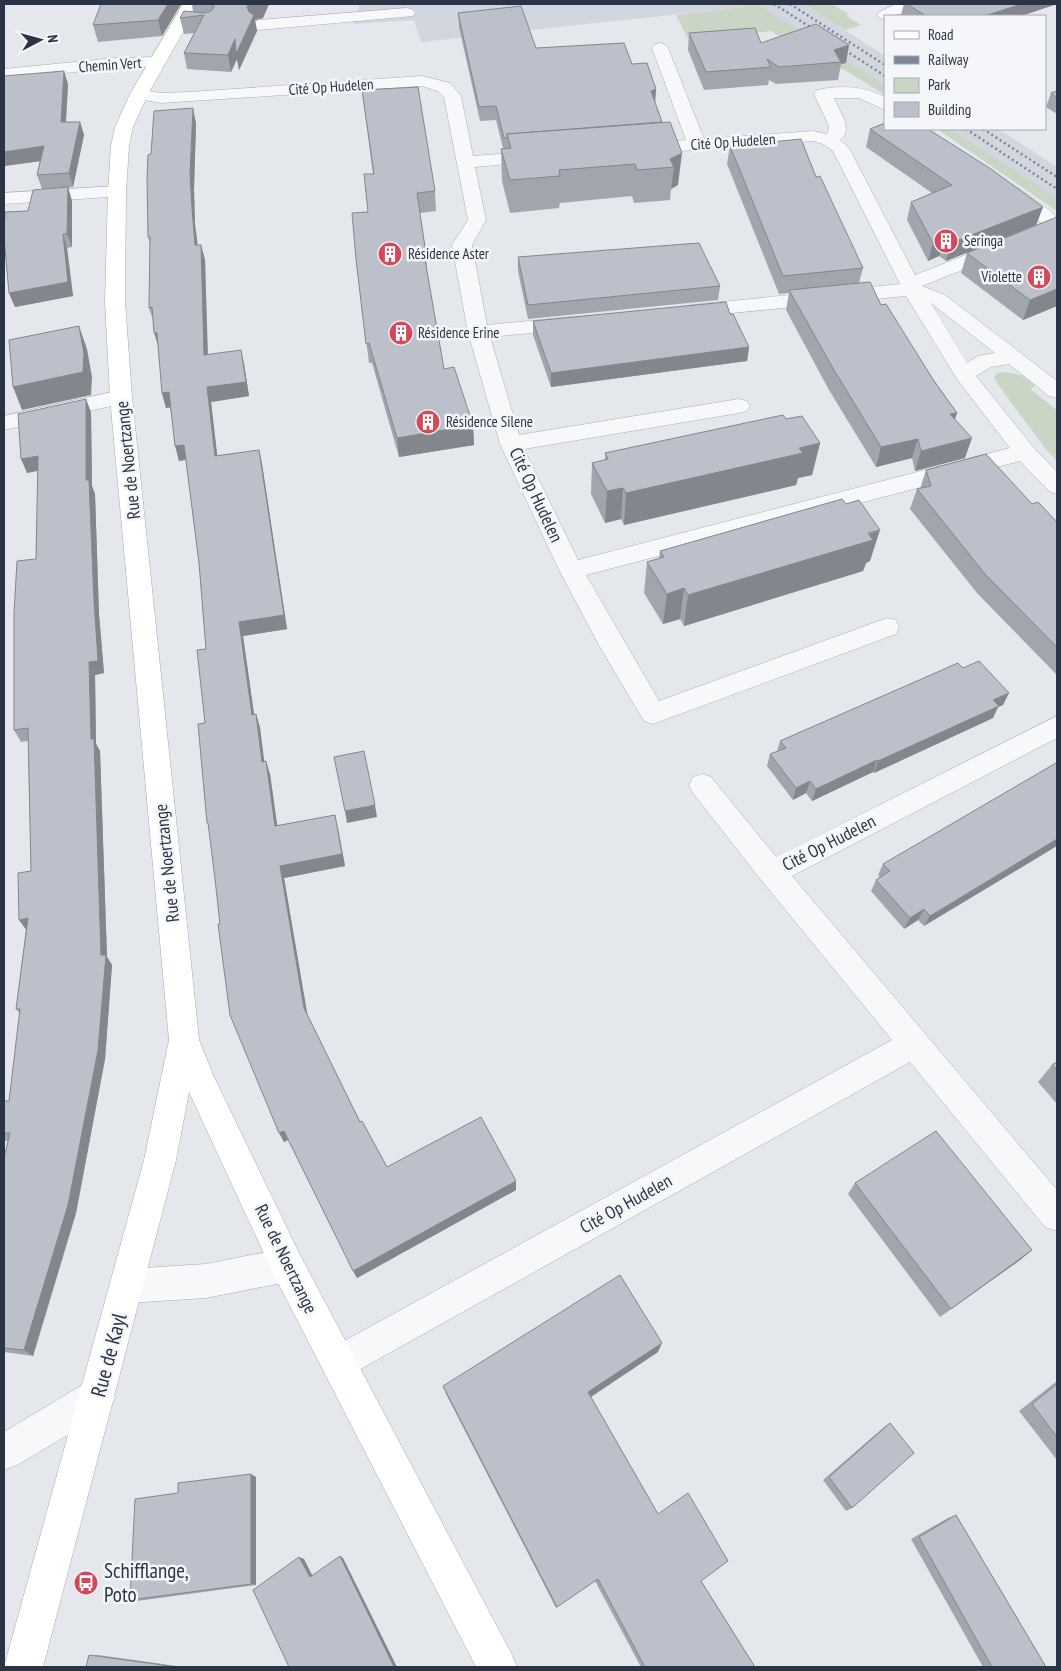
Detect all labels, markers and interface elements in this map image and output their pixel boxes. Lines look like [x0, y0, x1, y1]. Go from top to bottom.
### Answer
north arrow [15, 15, 65, 65]
legend [884, 15, 1046, 130]
text: Road [928, 25, 954, 44]
text: N [44, 34, 62, 43]
text: Railway [928, 50, 969, 69]
street label: Chemin Vert [78, 53, 142, 76]
street label: Cité Op Hudelen [288, 74, 374, 99]
text: Park [928, 75, 950, 94]
text: Building [928, 100, 971, 119]
street label: Cité Op Hudelen [690, 129, 776, 154]
building icon: Seringa [933, 228, 959, 254]
place label: Seringa [964, 231, 1003, 250]
building icon: Résidence Aster [377, 241, 403, 267]
place label: Résidence Aster [408, 244, 490, 263]
building icon: Violette [1026, 264, 1052, 290]
place label: Violette [980, 267, 1022, 286]
building icon: Résidence Erine [388, 320, 414, 346]
place label: Résidence Erine [418, 323, 499, 342]
street label: Rue de Noertzange [110, 400, 145, 520]
building icon: Résidence Silene [415, 409, 441, 435]
place label: Résidence Silene [446, 412, 533, 431]
street label: Cité Op Hudelen [504, 444, 568, 546]
street label: Rue de Noertzange [149, 803, 184, 923]
street label: Cité Op Hudelen [778, 809, 879, 876]
street label: Cité Op Hudelen [576, 1169, 676, 1238]
street label: Rue de Noertzange [250, 1200, 323, 1317]
street label: Rue de Kayl [84, 1310, 133, 1400]
place label: Schifflange, Poto [104, 1557, 189, 1608]
bus stop icon: Schifflange, Poto [73, 1570, 99, 1596]

